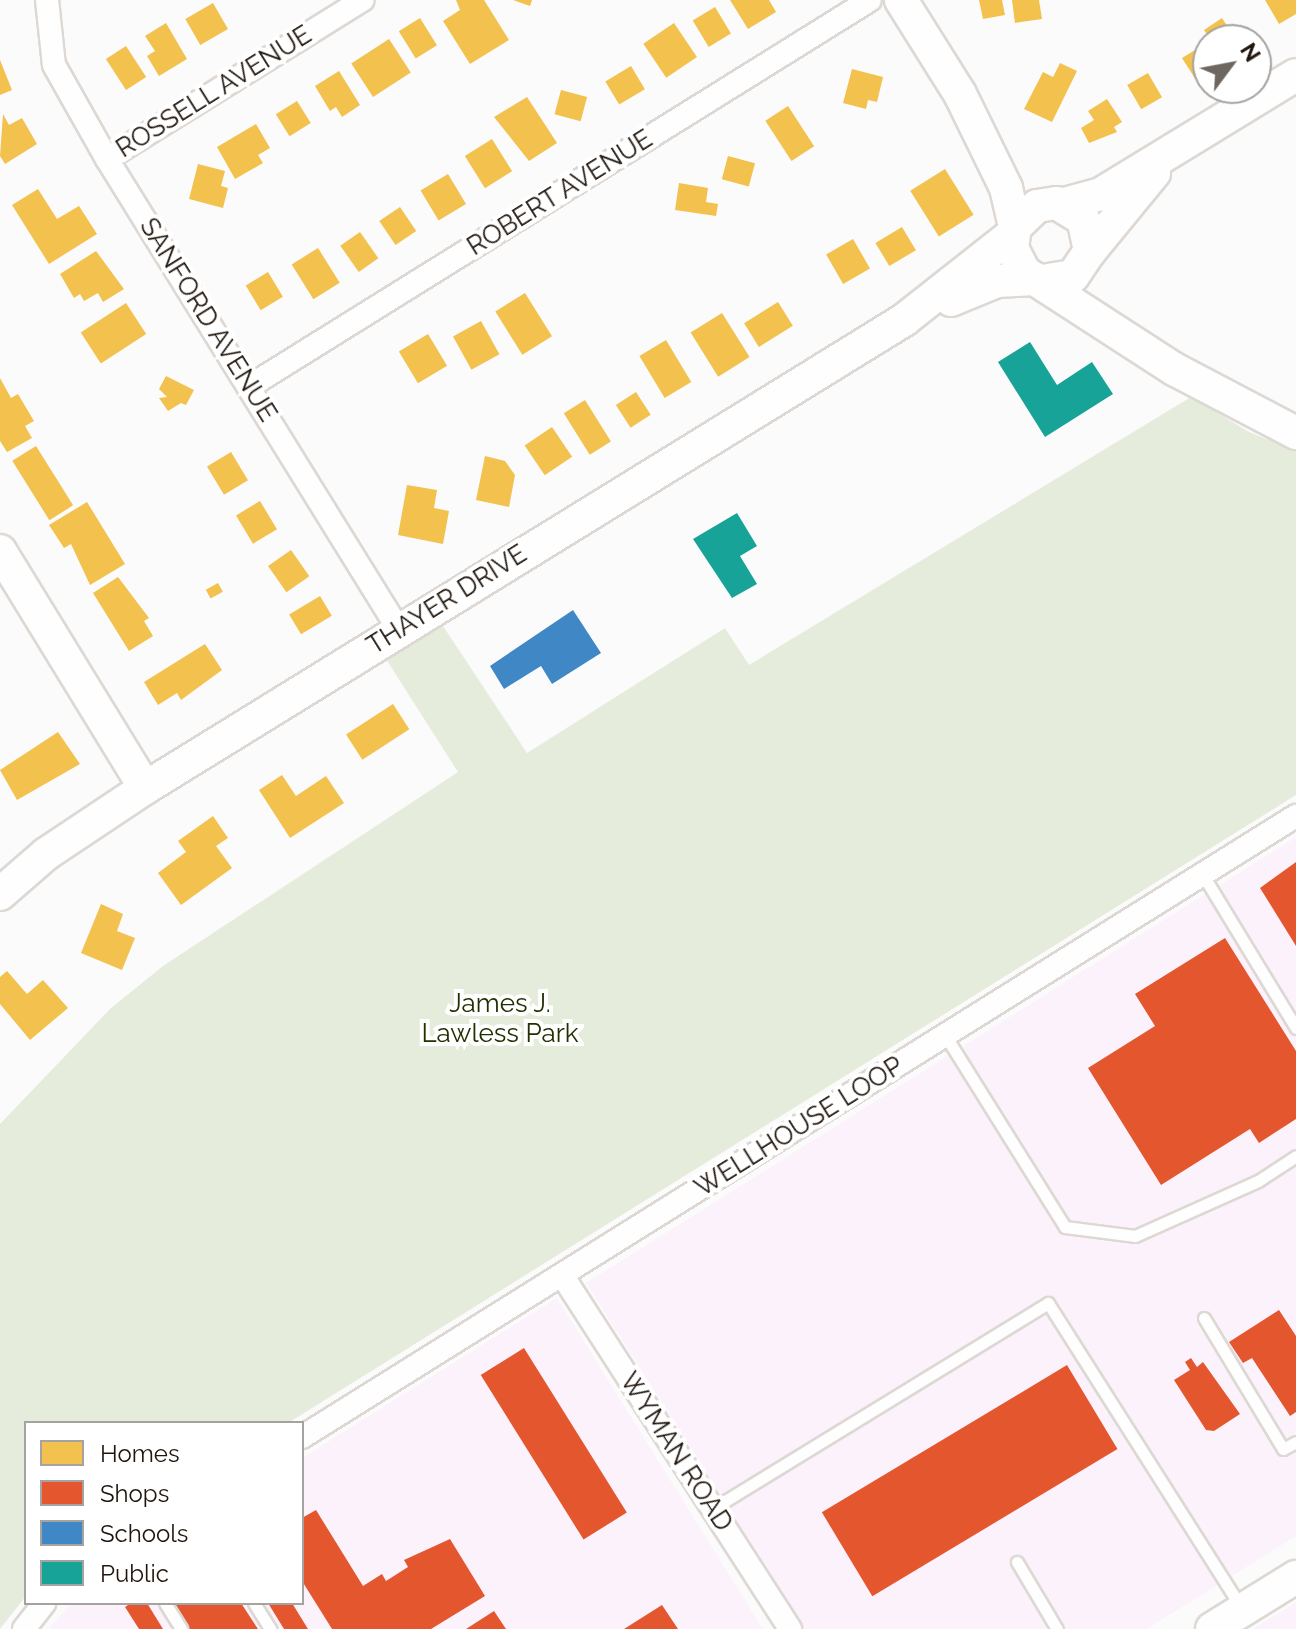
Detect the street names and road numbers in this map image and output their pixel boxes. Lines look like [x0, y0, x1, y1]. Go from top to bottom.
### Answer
street label: ROSSELL AVENUE [110, 19, 318, 165]
street label: ROBERT AVENUE [461, 123, 659, 263]
street label: SANFORD AVENUE [133, 212, 283, 428]
street label: THAYER DRIVE [361, 538, 533, 662]
street label: WELLHOUSE LOOP [689, 1050, 909, 1204]
street label: WYMAN ROAD [613, 1367, 739, 1537]

